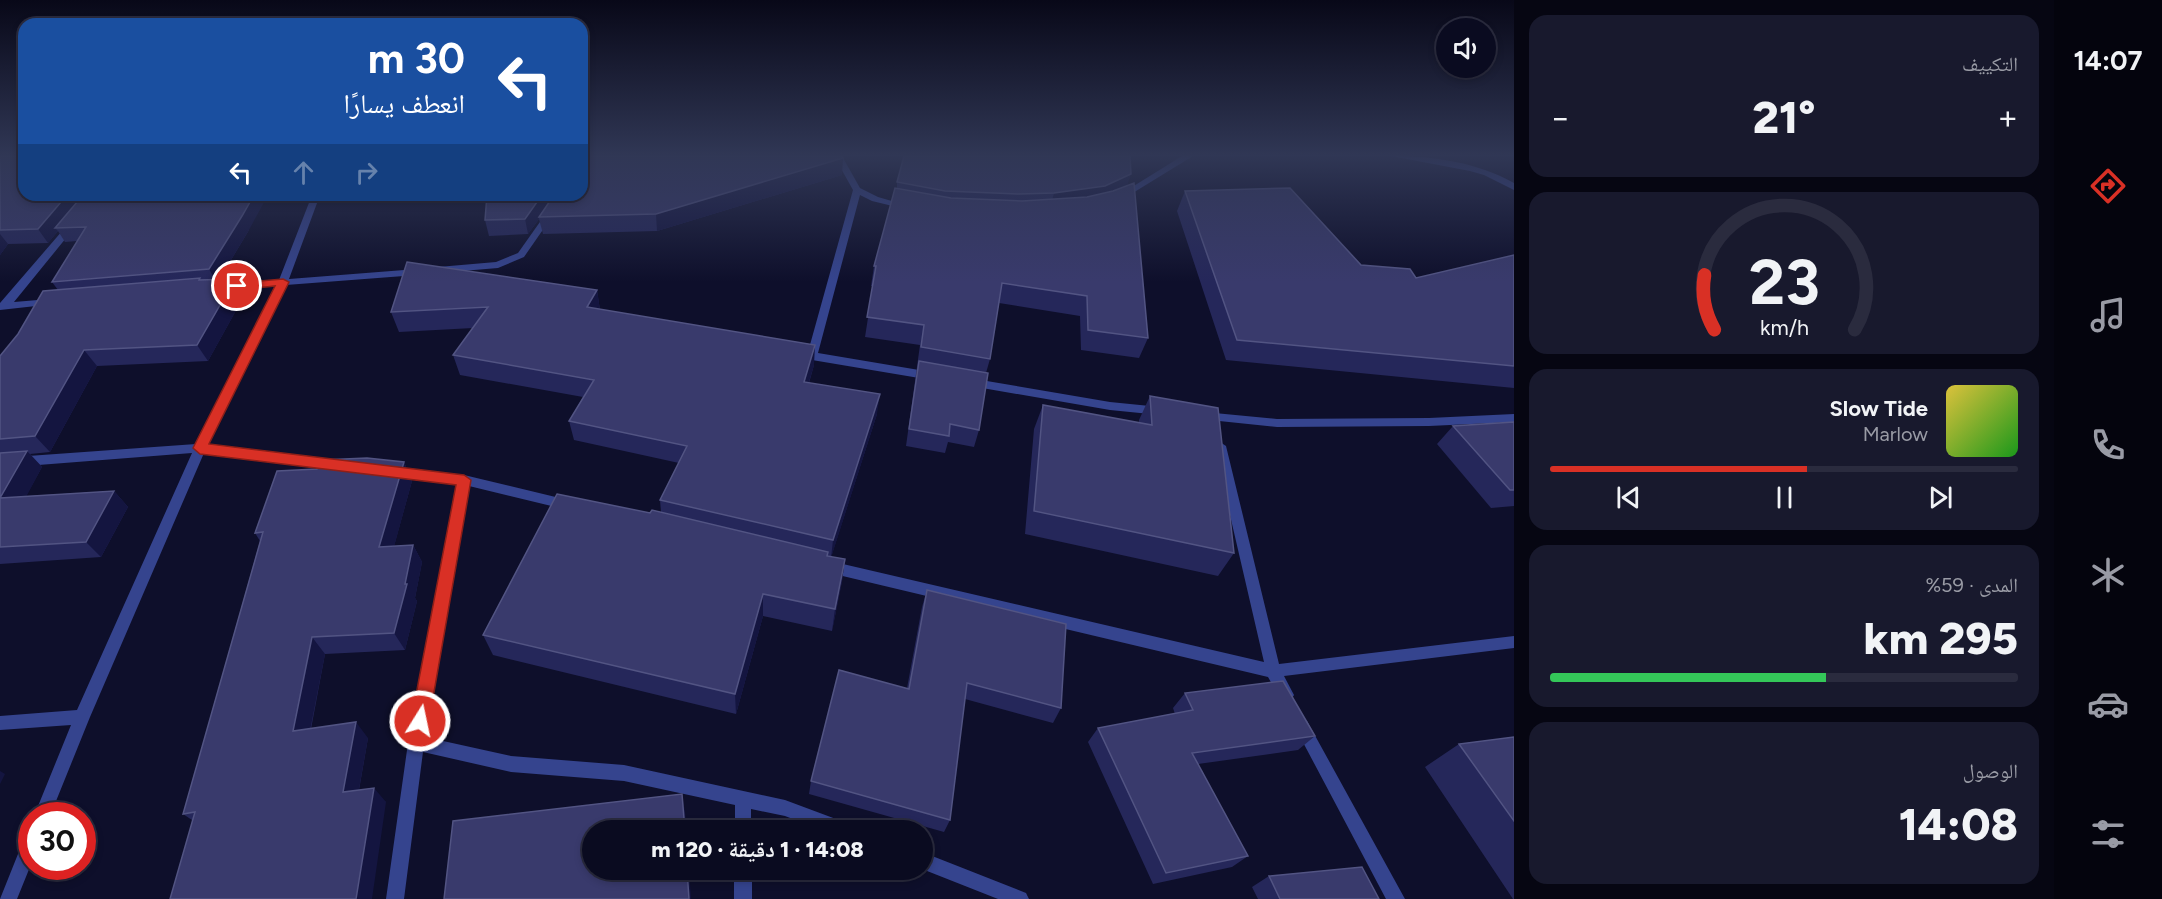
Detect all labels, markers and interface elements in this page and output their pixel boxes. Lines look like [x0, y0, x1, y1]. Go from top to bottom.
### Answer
map controls [1436, 18, 1496, 78]
button: sound [1436, 18, 1496, 78]
text: 30 m [368, 33, 465, 84]
icon: left [486, 42, 564, 120]
text: 14:07 [2073, 44, 2143, 77]
text: التكييف [1962, 52, 2018, 76]
text: انعطف يسارًا [343, 87, 465, 120]
text: 21° [1753, 90, 1815, 144]
text: − [1550, 98, 1571, 137]
text: + [1997, 98, 2018, 137]
icon: left [224, 156, 257, 189]
icon: ahead [287, 156, 320, 189]
icon: right [350, 156, 383, 189]
icon: directions [2087, 165, 2129, 207]
text: 23 [1749, 245, 1819, 320]
pin [211, 260, 262, 311]
icon: arrive [220, 269, 253, 302]
icon: music [2087, 294, 2129, 336]
text: km/h [1760, 315, 1808, 340]
text: Slow Tide [1829, 395, 1928, 422]
text: Marlow [1863, 422, 1928, 446]
icon: phone [2087, 424, 2129, 466]
icon: previous [1612, 481, 1645, 514]
icon: pause [1768, 481, 1801, 514]
icon: next [1924, 481, 1957, 514]
icon: climate [2087, 554, 2129, 596]
text: المدى · 59% [1925, 573, 2018, 597]
text: 295 km [1863, 611, 2018, 665]
icon: car [2087, 683, 2129, 725]
position arrow [388, 689, 452, 753]
text: الوصول [1963, 759, 2018, 783]
text: 14:08 [1899, 797, 2018, 851]
speed limit sign: 30 [18, 802, 96, 880]
icon: filters [2087, 813, 2129, 855]
text: 14:08 · 1 دقيقة · 120 m [651, 836, 864, 863]

